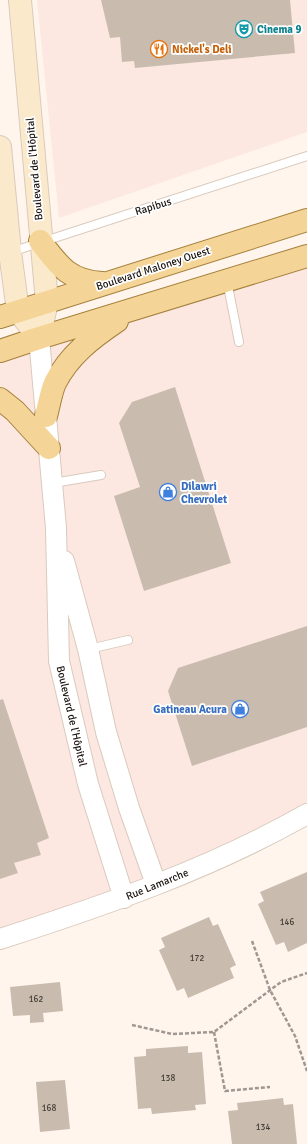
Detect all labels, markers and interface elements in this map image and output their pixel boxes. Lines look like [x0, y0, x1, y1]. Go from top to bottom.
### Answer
theatre icon: Cinema 9 [234, 19, 254, 39]
place label: Cinema 9 [257, 23, 301, 36]
restaurant icon: Nickel's Deli [149, 39, 169, 59]
place label: Nickel's Deli [172, 43, 232, 56]
street label: Boulevard de l'Hôpital [24, 117, 45, 221]
street label: Rapibus [133, 195, 173, 218]
street label: Boulevard Maloney Ouest [94, 244, 212, 293]
place label: Dilawri Chevrolet [181, 480, 227, 506]
shop icon: Dilawri Chevrolet [158, 482, 178, 502]
street label: Boulevard de l'Hôpital [54, 664, 89, 768]
shop icon: Gatineau Acura [230, 699, 250, 719]
place label: Gatineau Acura [153, 703, 227, 716]
street label: Rue Lamarche [124, 866, 190, 903]
house number: 146 [280, 917, 294, 928]
house number: 172 [190, 953, 204, 964]
house number: 162 [29, 994, 43, 1005]
house number: 138 [161, 1073, 175, 1084]
house number: 168 [42, 1103, 56, 1114]
house number: 134 [256, 1122, 270, 1133]

